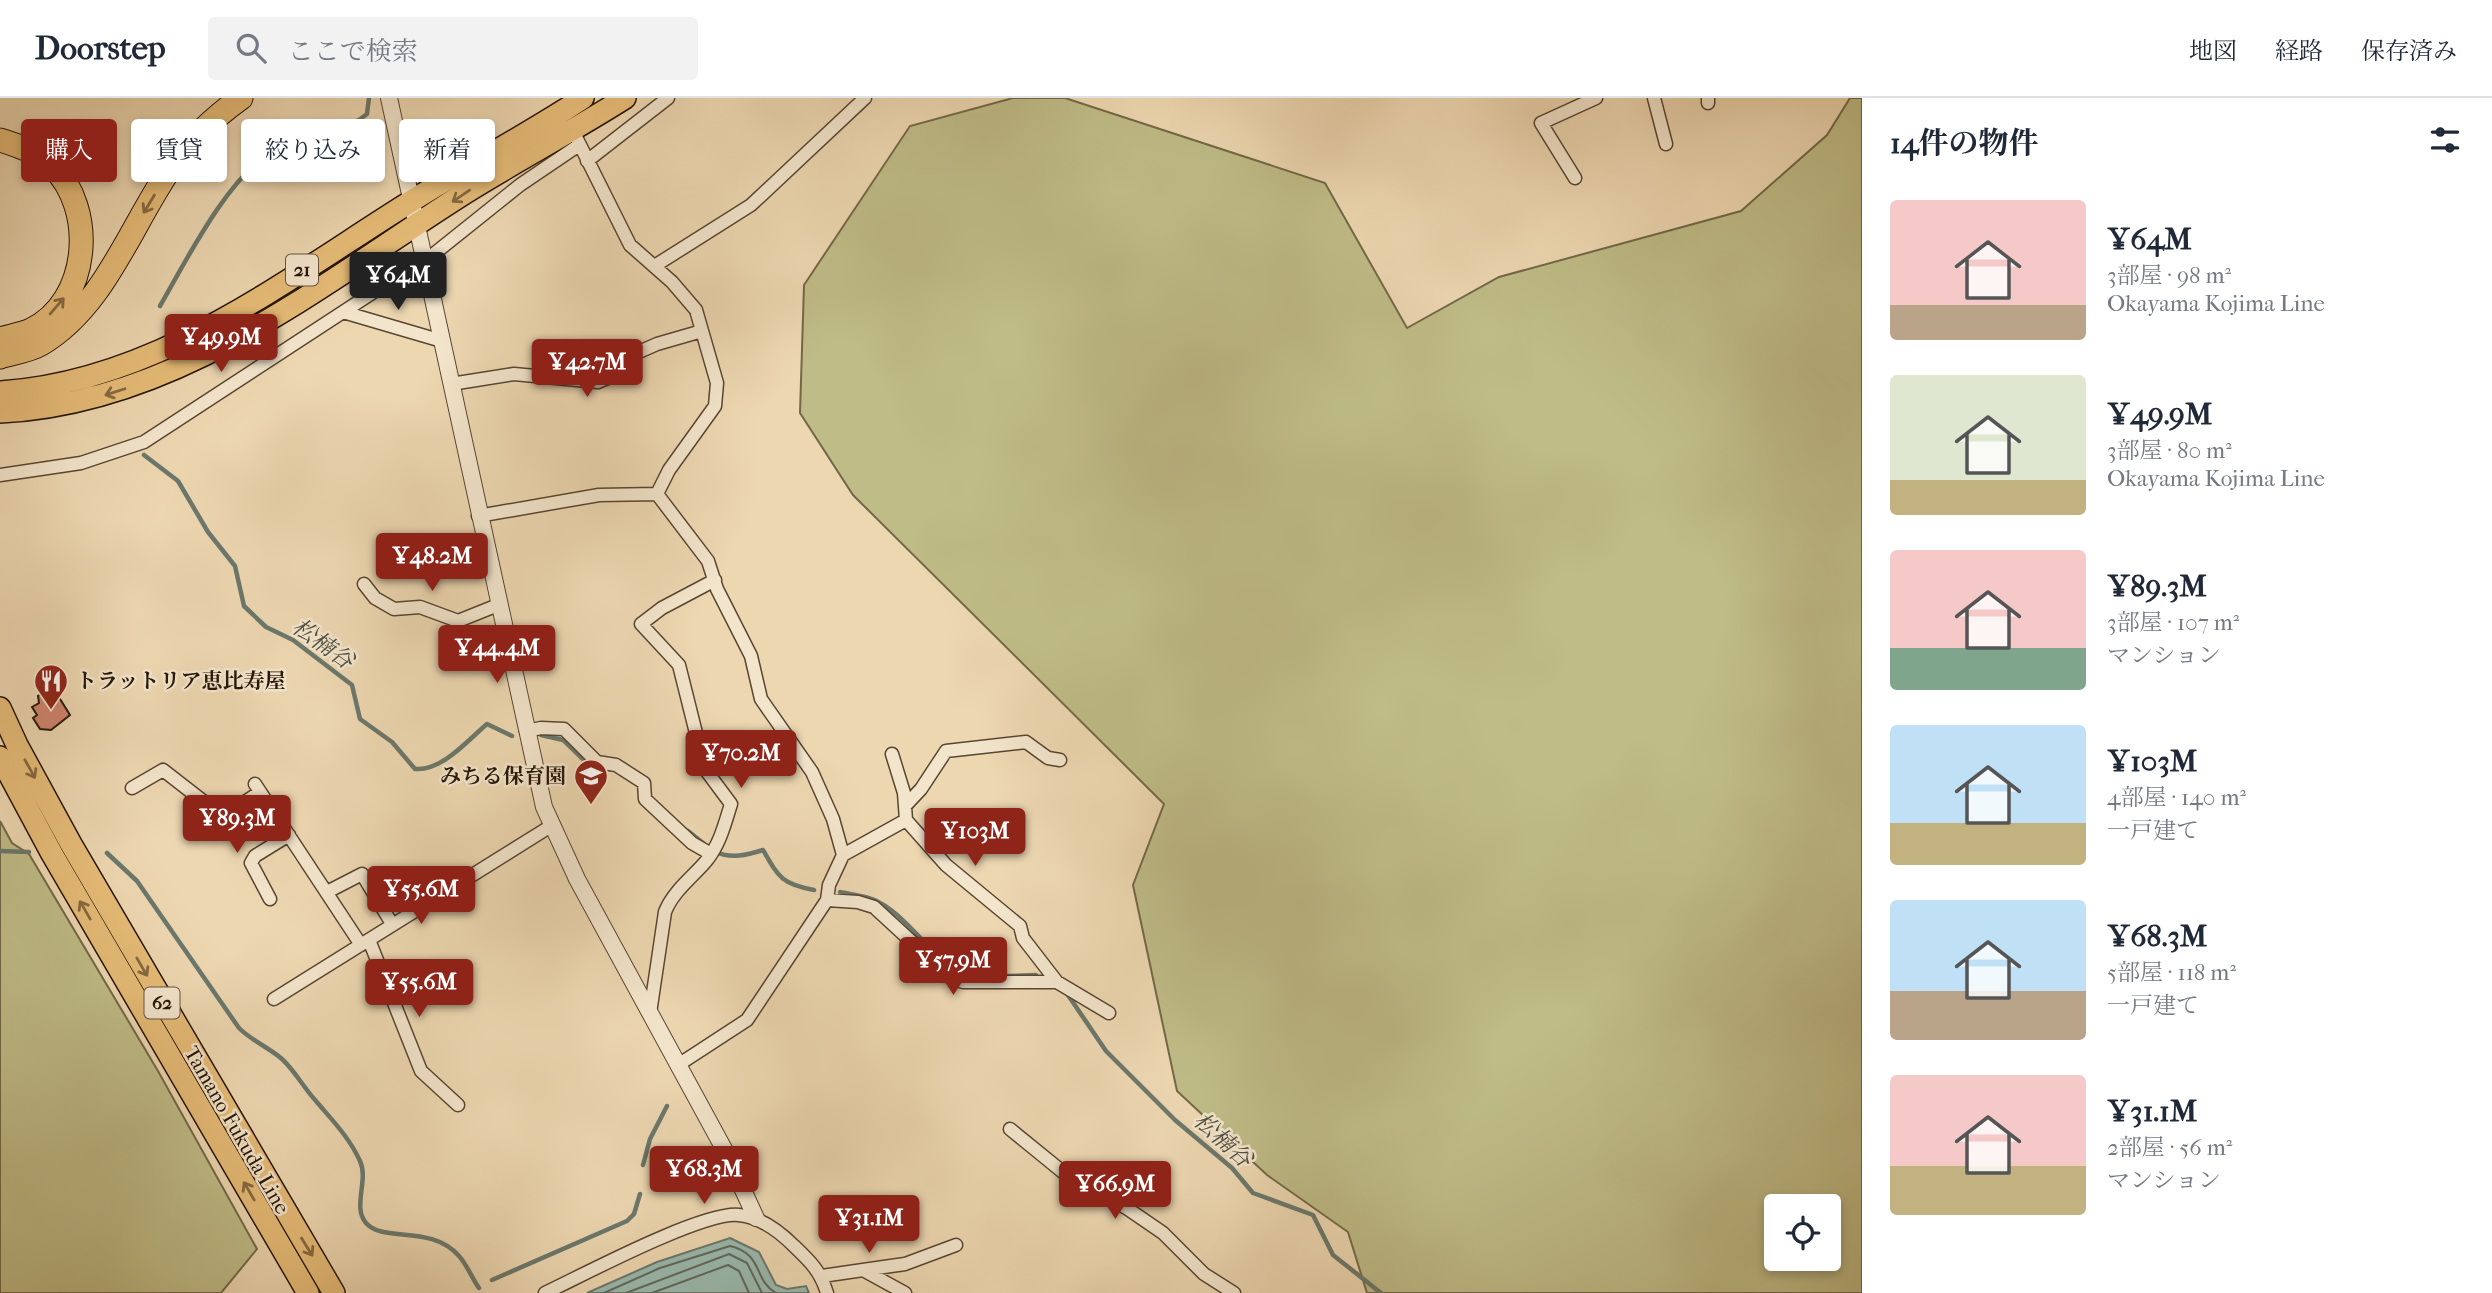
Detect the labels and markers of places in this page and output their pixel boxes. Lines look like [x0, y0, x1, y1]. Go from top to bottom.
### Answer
pin: ¥64M [357, 252, 439, 312]
pin: ¥49.9M [164, 314, 278, 374]
pin: ¥42.7M [530, 340, 644, 399]
pin: ¥48.2M [375, 533, 489, 593]
pin: ¥44.4M [440, 626, 554, 685]
restaurant icon: トラットリア恵比寿屋 [32, 662, 70, 711]
place label: トラットリア恵比寿屋 [76, 669, 286, 693]
pin: ¥70.2M [684, 730, 798, 790]
school or university icon: みちる保育園 [572, 757, 610, 806]
place label: みちる保育園 [440, 764, 566, 788]
pin: ¥89.3M [180, 796, 294, 855]
pin: ¥103M [926, 808, 1024, 868]
pin: ¥55.6M [364, 866, 478, 926]
pin: ¥57.9M [896, 937, 1010, 997]
pin: ¥55.6M [362, 960, 476, 1019]
pin: ¥68.3M [647, 1146, 761, 1206]
pin: ¥66.9M [1058, 1162, 1172, 1221]
pin: ¥31.1M [812, 1196, 926, 1255]

